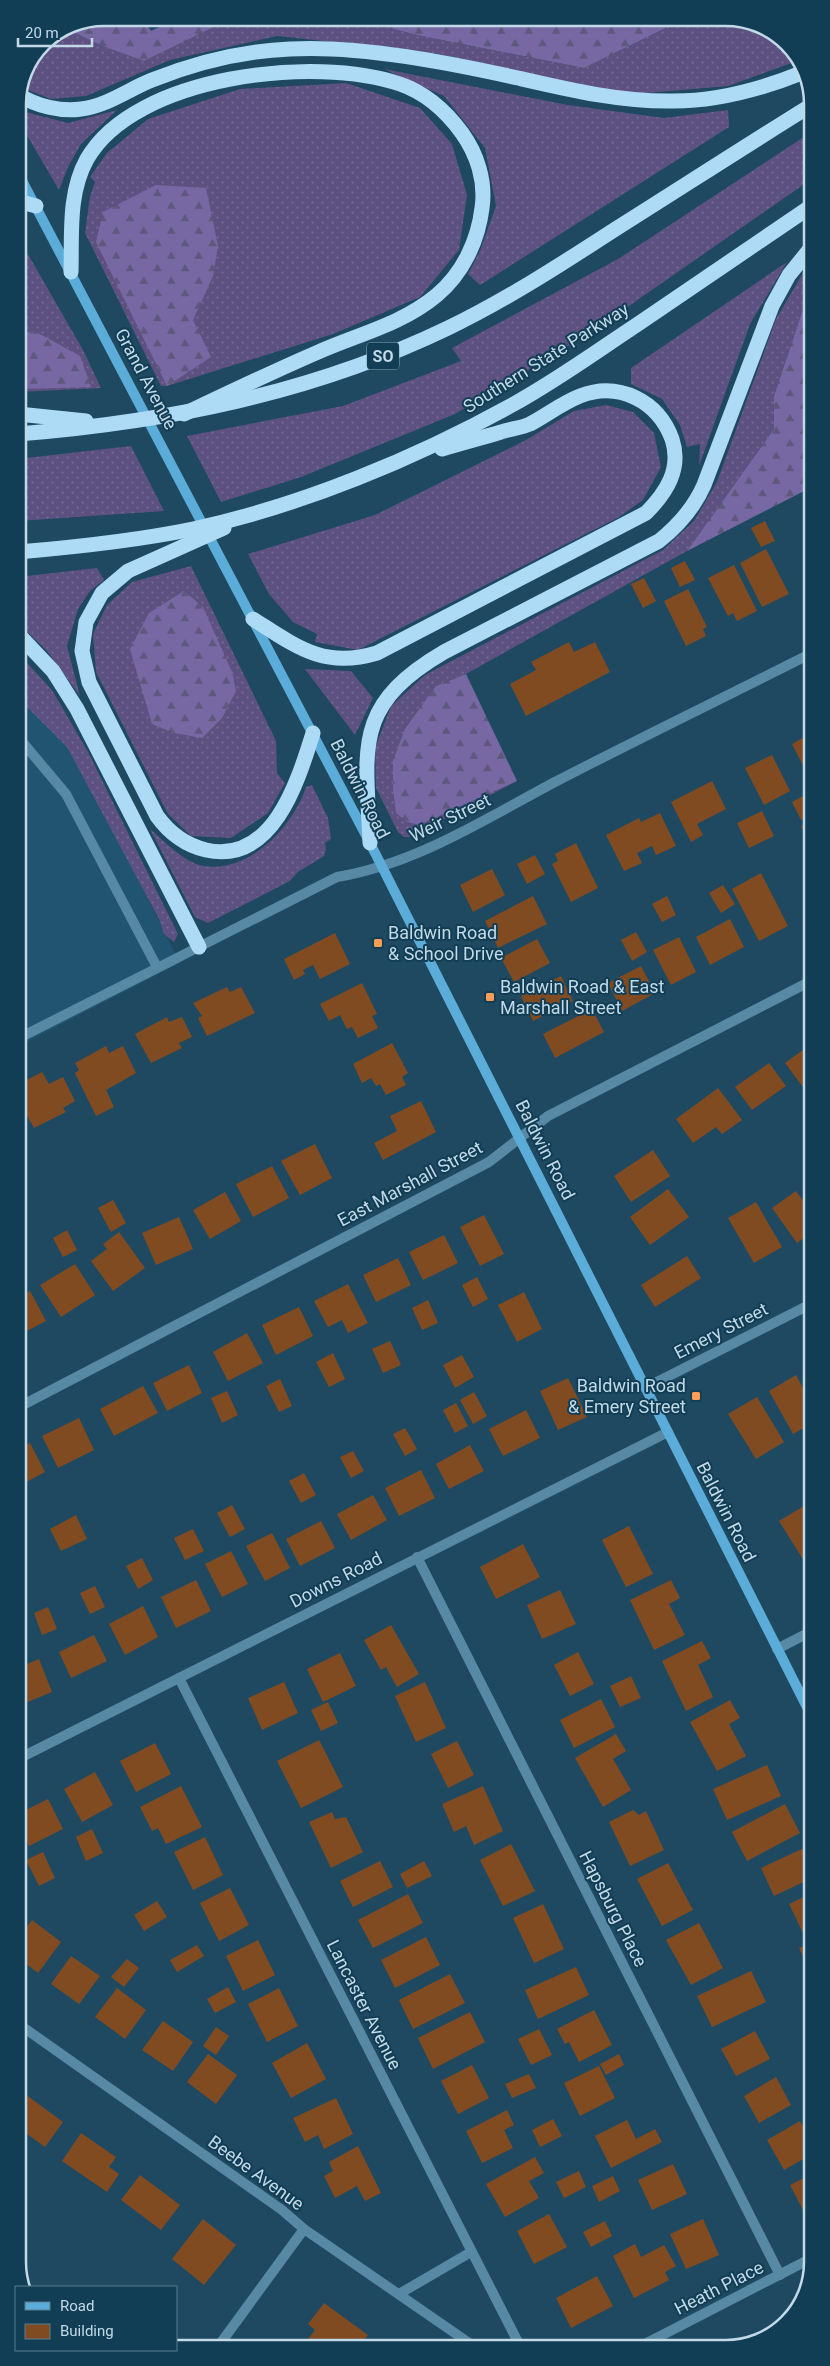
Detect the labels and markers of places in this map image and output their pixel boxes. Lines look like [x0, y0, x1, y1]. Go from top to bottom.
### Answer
place label: Baldwin Road & School Drive [388, 922, 504, 964]
marker: Baldwin Road & School Drive [372, 937, 384, 949]
place label: Baldwin Road & East Marshall Street [500, 976, 665, 1018]
marker: Baldwin Road & East Marshall Street [484, 991, 496, 1003]
place label: Baldwin Road & Emery Street [568, 1375, 686, 1417]
marker: Baldwin Road & Emery Street [690, 1390, 702, 1402]

